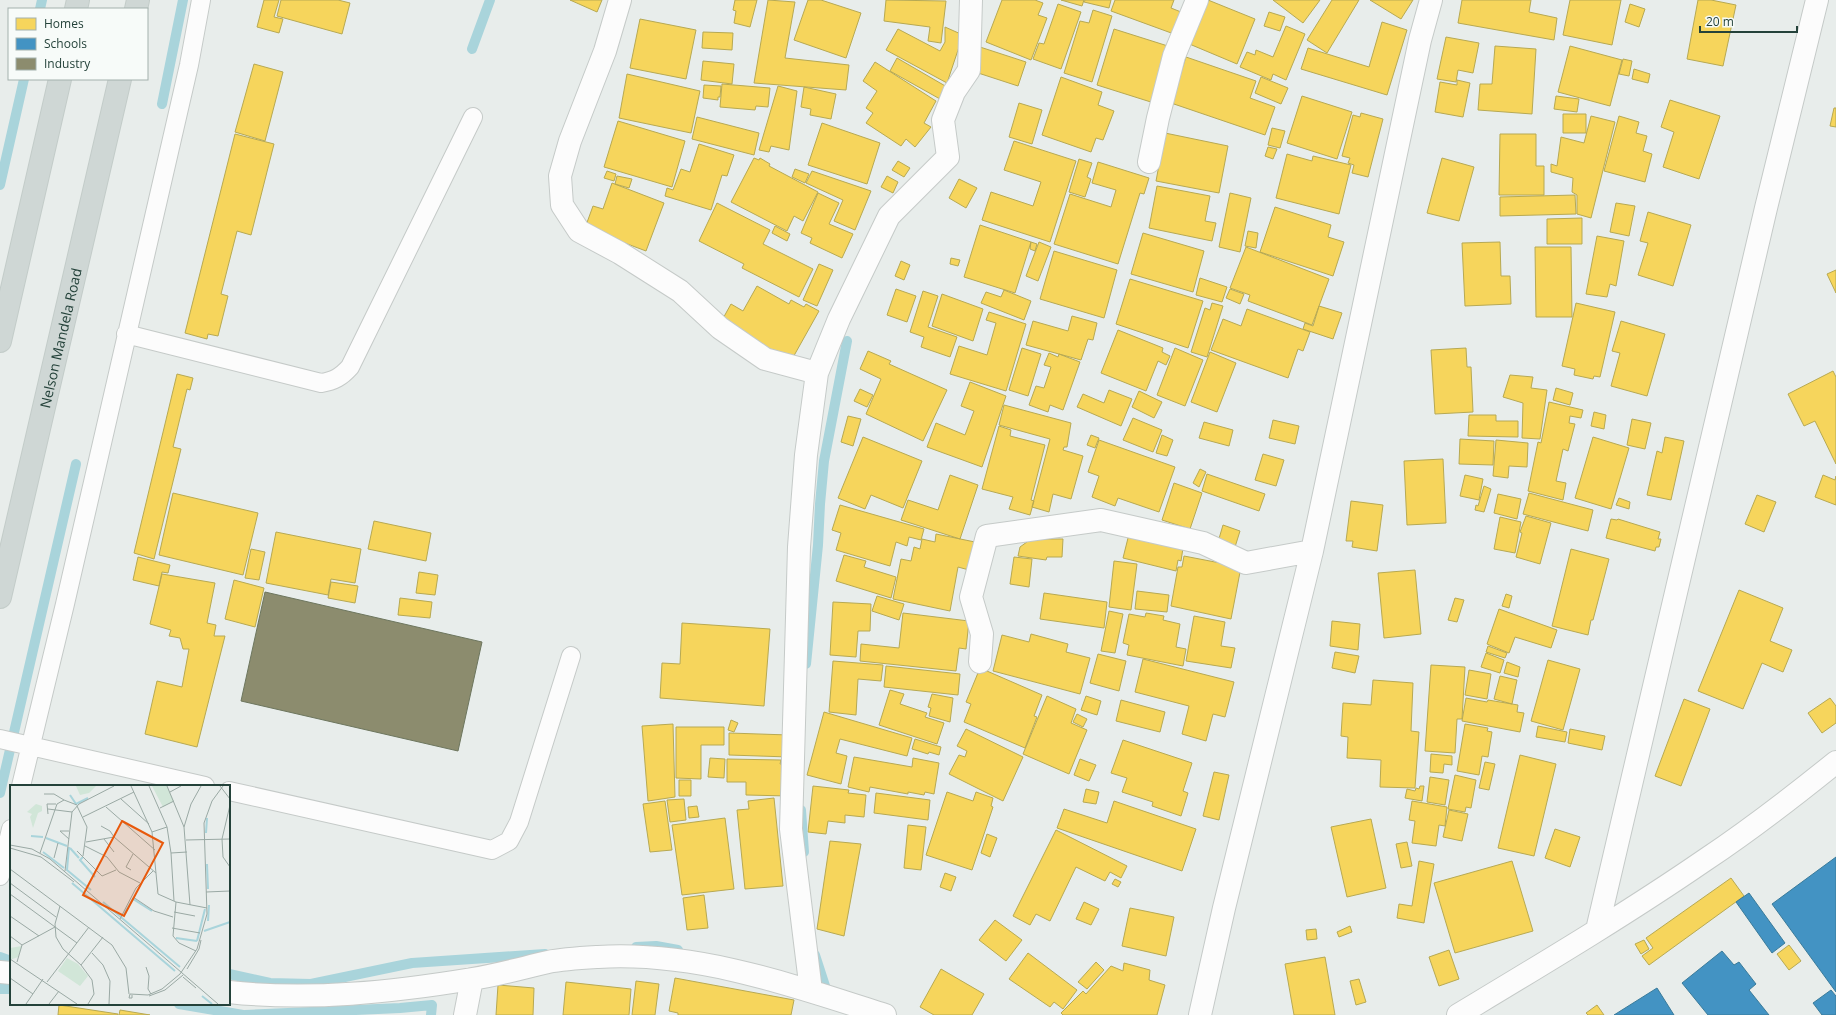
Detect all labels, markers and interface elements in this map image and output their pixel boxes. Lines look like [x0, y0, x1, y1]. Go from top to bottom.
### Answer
legend [8, 8, 148, 80]
scale bar [1700, 8, 1797, 34]
text: 20 m [1706, 13, 1734, 30]
text: Homes [44, 15, 84, 32]
text: Schools [44, 35, 87, 52]
text: Industry [44, 55, 91, 72]
street label: Nelson Mandela Road [35, 266, 85, 410]
inset map [10, 785, 230, 1005]

